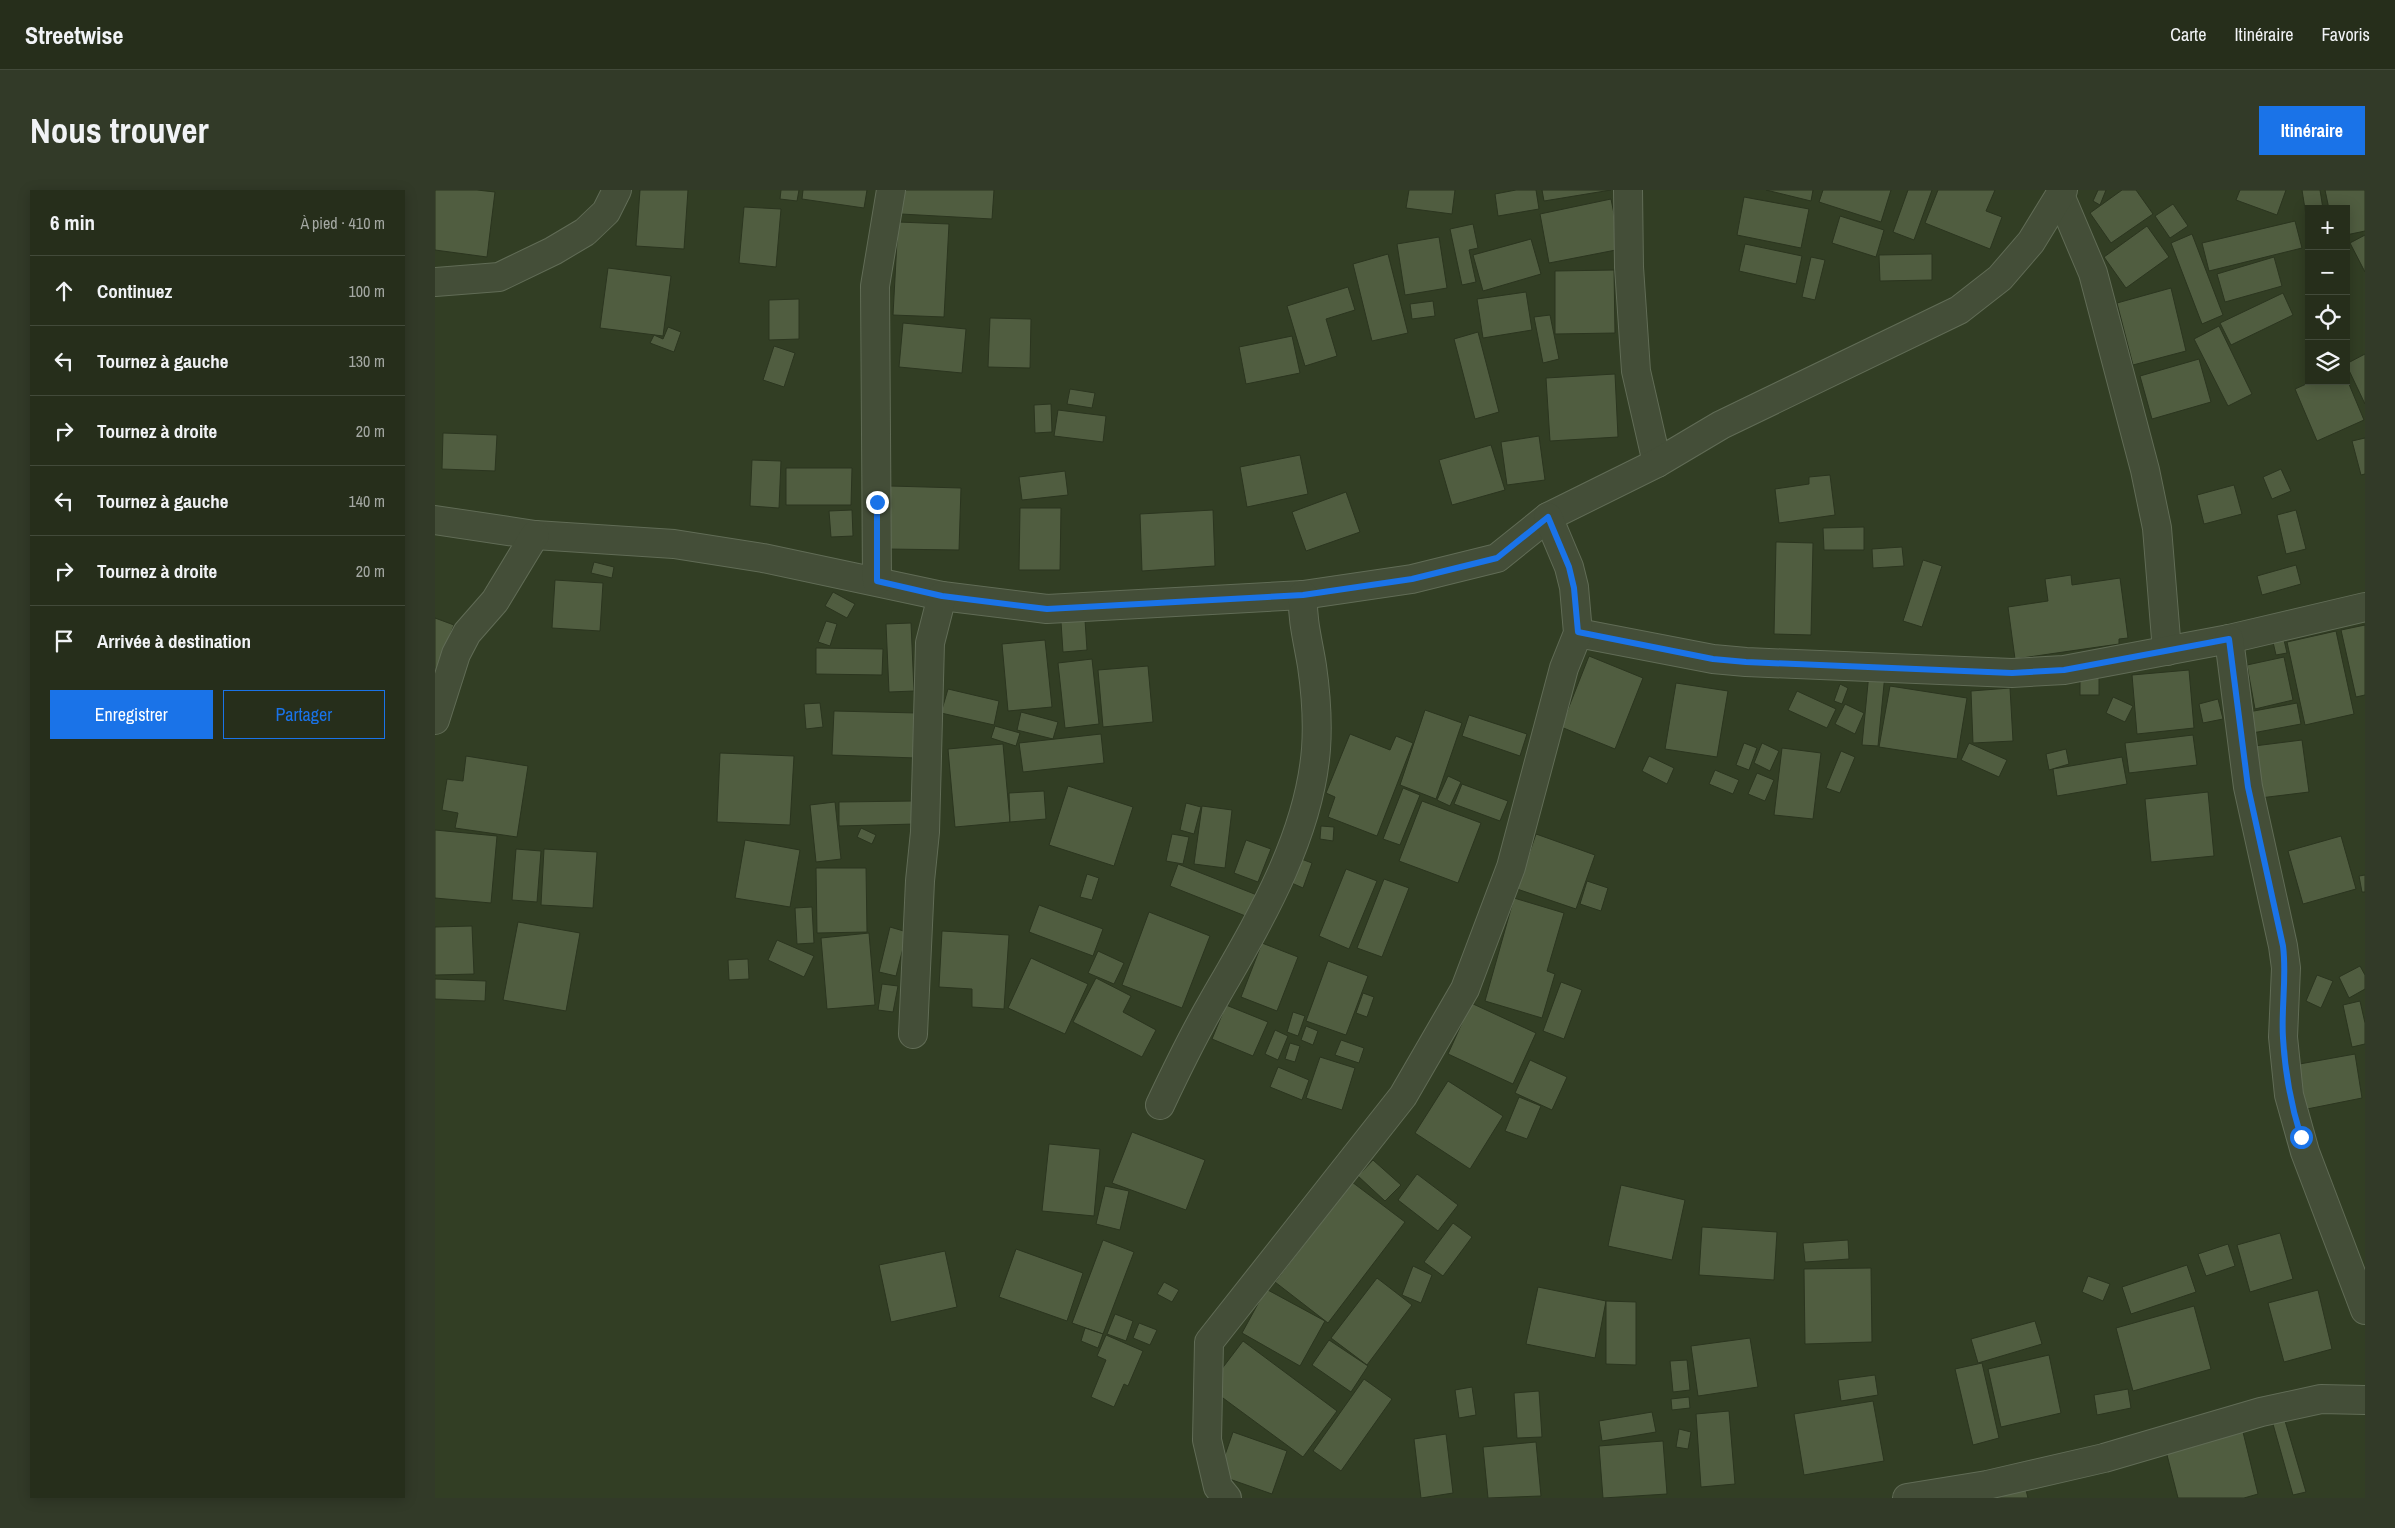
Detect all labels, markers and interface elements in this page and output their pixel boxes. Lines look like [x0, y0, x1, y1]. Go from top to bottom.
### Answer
text: Streetwise [25, 19, 123, 51]
text: Carte [2170, 22, 2206, 47]
text: Itinéraire [2234, 22, 2294, 47]
text: Favoris [2322, 22, 2370, 47]
button: Itinéraire [2259, 106, 2365, 155]
text: Nous trouver [30, 107, 209, 154]
map controls [2305, 205, 2350, 385]
button: + [2305, 205, 2350, 250]
text: 6 min [50, 208, 95, 237]
text: À pied · 410 m [300, 212, 385, 234]
button: − [2305, 250, 2350, 295]
icon: ahead [50, 277, 78, 305]
text: Continuez [97, 278, 172, 304]
text: 100 m [349, 280, 385, 302]
button: locate [2305, 295, 2350, 340]
button: layers [2305, 340, 2350, 385]
icon: left [50, 347, 78, 375]
text: Tournez à gauche [97, 348, 228, 374]
text: 130 m [349, 350, 385, 372]
icon: right [50, 417, 78, 445]
text: Tournez à droite [97, 418, 217, 444]
text: 20 m [356, 420, 385, 442]
icon: left [50, 487, 78, 515]
text: Tournez à gauche [97, 488, 228, 514]
text: 140 m [349, 490, 385, 512]
route end [866, 491, 889, 514]
icon: right [50, 557, 78, 585]
text: Tournez à droite [97, 558, 217, 584]
text: 20 m [356, 560, 385, 582]
icon: arrive [50, 627, 78, 655]
text: Arrivée à destination [97, 628, 251, 654]
button: Enregistrer [50, 690, 213, 739]
button: Partager [223, 690, 385, 739]
route start [2290, 1126, 2313, 1149]

